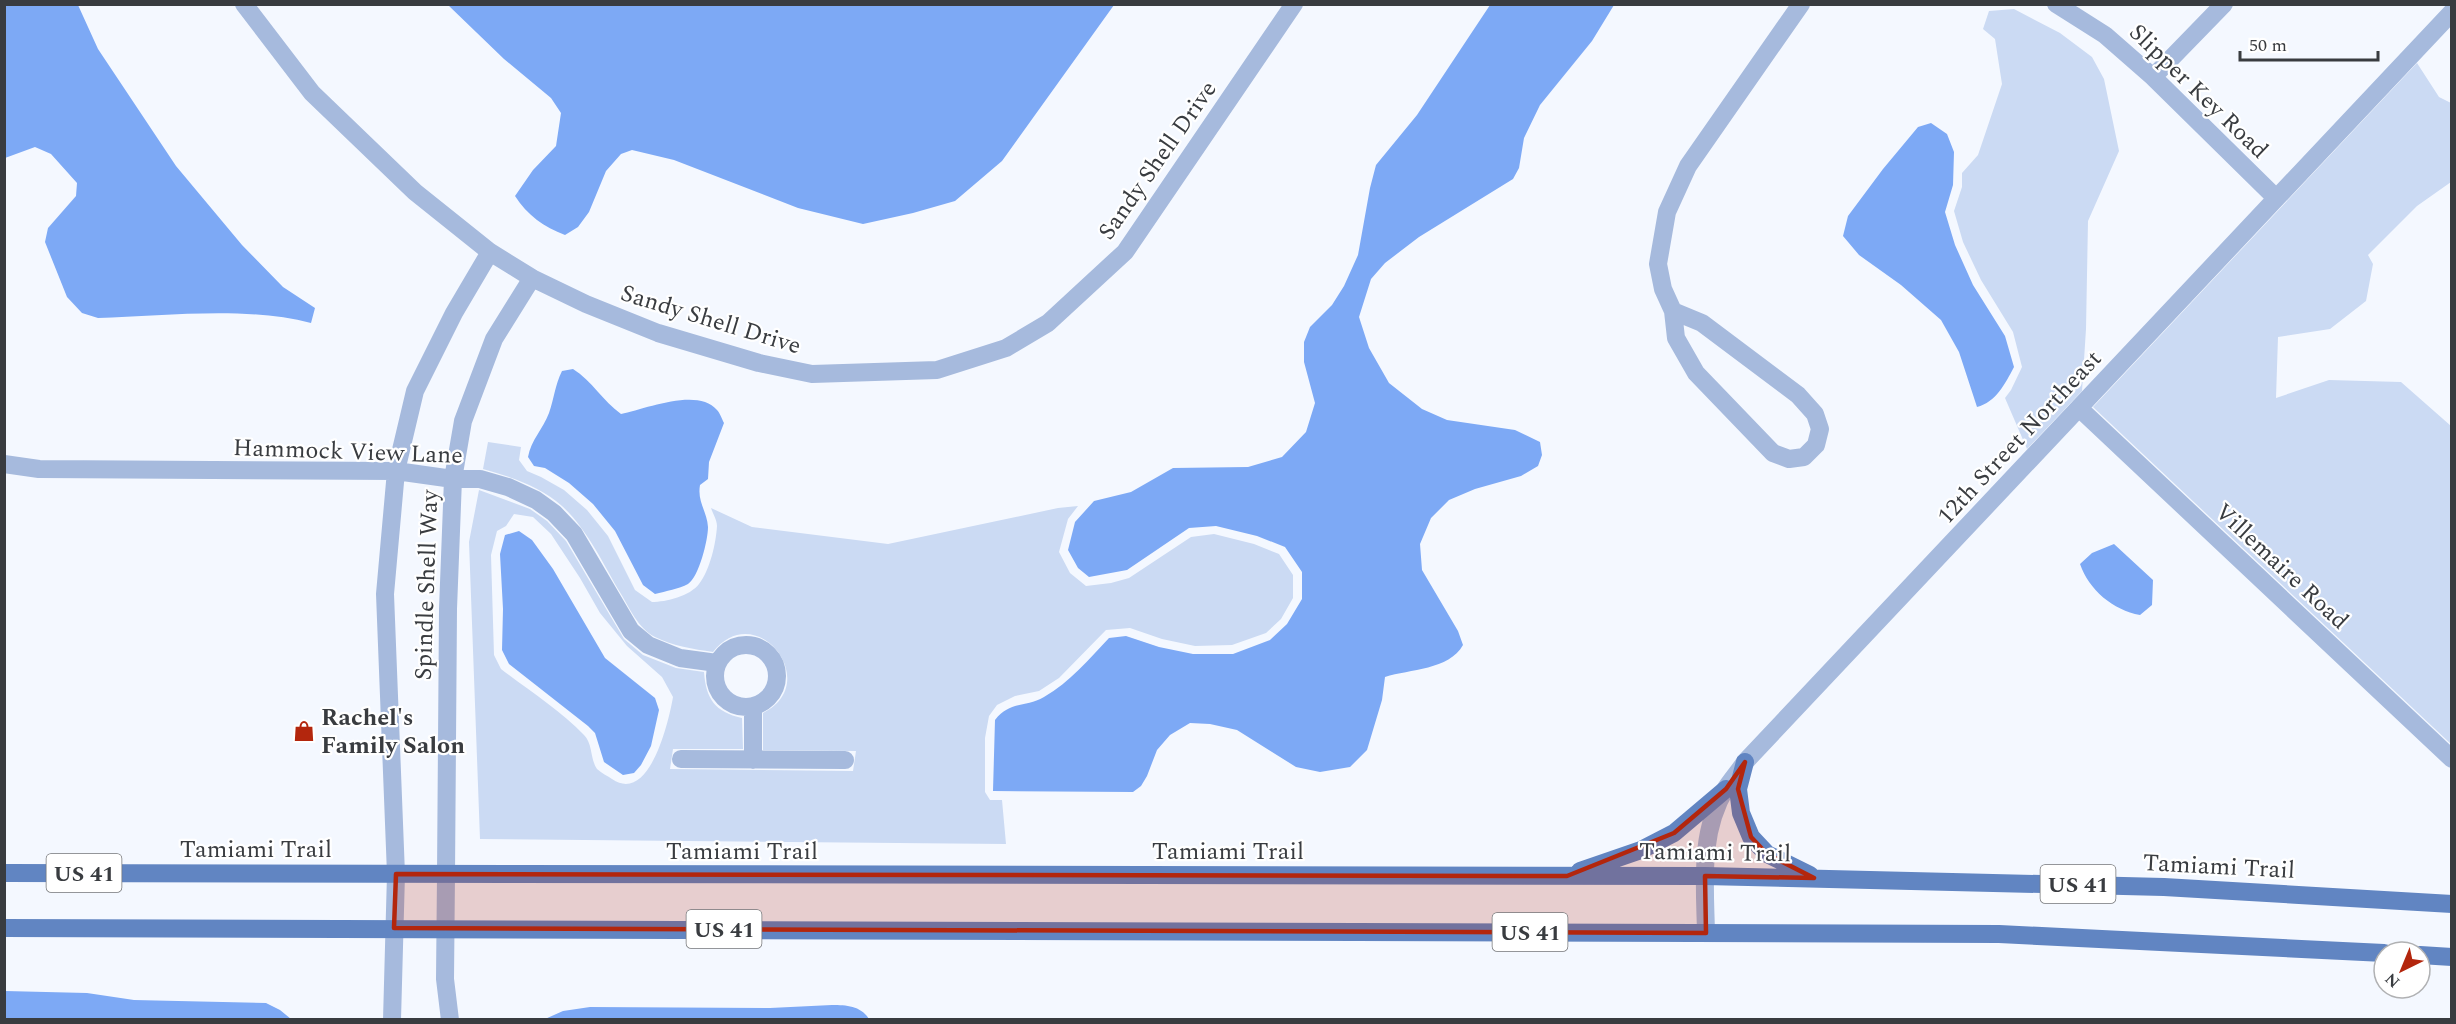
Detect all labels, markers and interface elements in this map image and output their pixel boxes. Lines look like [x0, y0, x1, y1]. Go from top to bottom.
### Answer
street label: Slipper Key Road [2120, 16, 2276, 168]
scale bar [2240, 24, 2378, 62]
text: 50 m [2249, 32, 2287, 59]
street label: Sandy Shell Drive [1089, 74, 1226, 248]
street label: Sandy Shell Drive [616, 275, 805, 365]
street label: 12th Street Northeast [1929, 342, 2111, 533]
street label: Hammock View Lane [232, 430, 463, 474]
street label: Spindle Shell Way [406, 488, 448, 681]
street label: Villemaire Road [2206, 495, 2356, 639]
place label: Rachel's Family Salon [321, 700, 465, 764]
shop icon: Rachel's Family Salon [292, 719, 316, 743]
street label: Tamiami Trail [180, 832, 332, 868]
street label: Tamiami Trail [666, 834, 818, 870]
street label: Tamiami Trail [1152, 834, 1304, 870]
street label: Tamiami Trail [1639, 834, 1791, 872]
street label: Tamiami Trail [2142, 845, 2296, 889]
road number: US 41 [46, 854, 122, 892]
road number: US 41 [2040, 865, 2116, 903]
road number: US 41 [686, 910, 762, 948]
road number: US 41 [1492, 913, 1568, 951]
north arrow [2372, 940, 2432, 1000]
text: N [2379, 967, 2405, 993]

